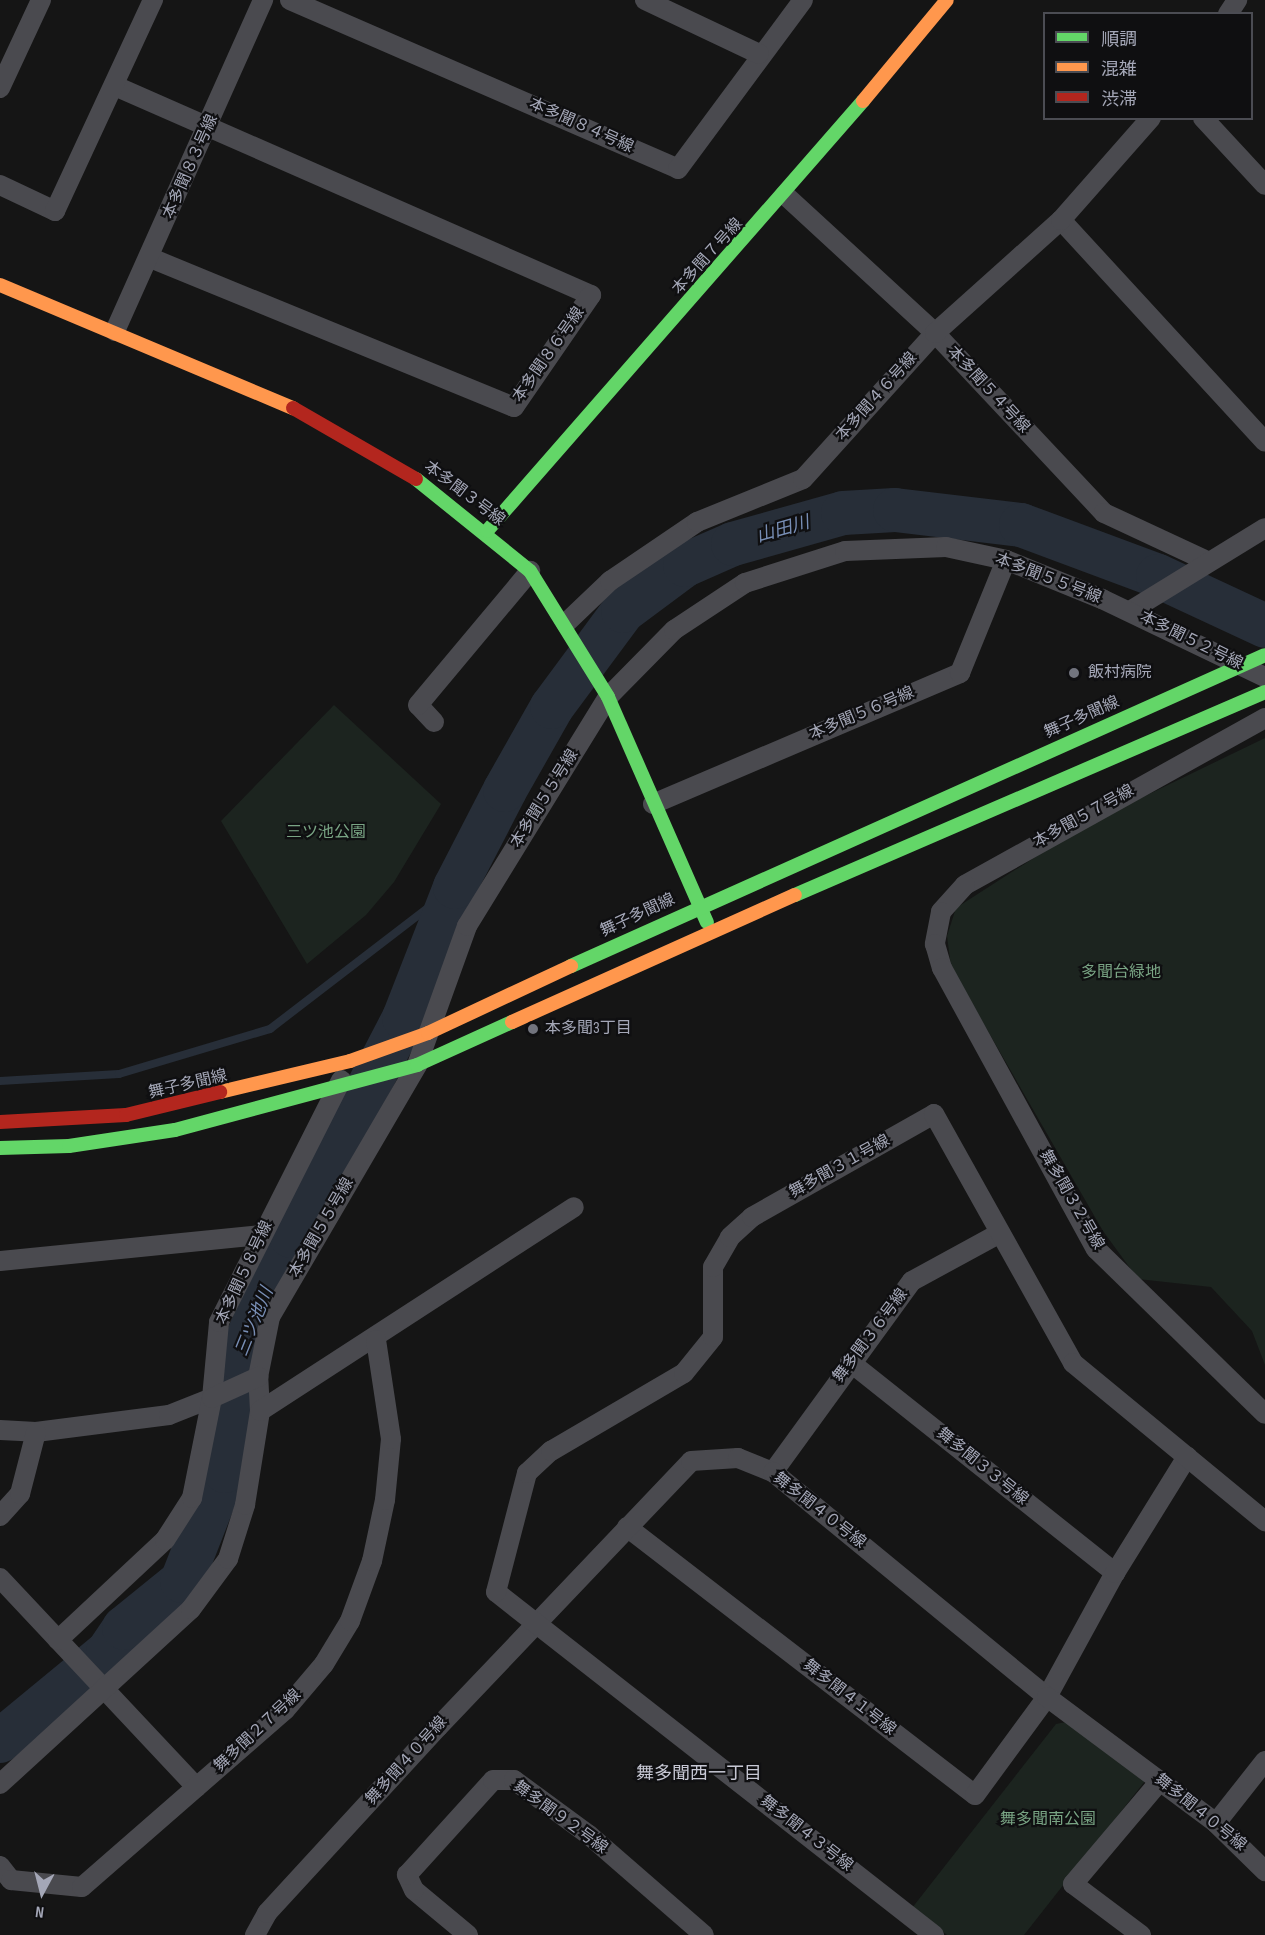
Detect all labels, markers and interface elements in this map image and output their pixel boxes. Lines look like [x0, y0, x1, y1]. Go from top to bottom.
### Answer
legend [1043, 12, 1253, 120]
text: 順調 [1101, 29, 1137, 50]
text: 混雑 [1101, 59, 1137, 80]
text: 渋滞 [1101, 89, 1137, 110]
street label: 本多聞８４号線 [526, 94, 636, 158]
street label: 本多聞８３号線 [159, 112, 223, 222]
street label: 本多聞７号線 [669, 215, 747, 299]
street label: 本多聞８６号線 [509, 304, 589, 406]
street label: 本多聞５４号線 [943, 342, 1033, 438]
street label: 本多聞４６号線 [832, 349, 922, 445]
street label: 本多聞３号線 [420, 457, 508, 531]
water label: 山田川 [754, 512, 812, 548]
street label: 本多聞５５号線 [992, 550, 1104, 608]
street label: 本多聞５２号線 [1136, 608, 1246, 674]
place label: 飯村病院 [1088, 663, 1152, 683]
marker: 飯村病院 [1065, 664, 1083, 682]
street label: 本多聞５６号線 [807, 683, 917, 745]
street label: 舞子多聞線 [1042, 693, 1122, 743]
street label: 本多聞５５号線 [507, 746, 583, 852]
street label: 本多聞５７号線 [1030, 781, 1138, 853]
park label: 三ツ池公園 [286, 823, 366, 843]
street label: 舞子多聞線 [598, 890, 678, 942]
park label: 多聞台緑地 [1081, 963, 1161, 983]
place label: 本多聞3丁目 [545, 1019, 632, 1039]
marker: 本多聞3丁目 [526, 1022, 540, 1036]
street label: 舞子多聞線 [147, 1067, 229, 1103]
street label: 舞多聞３１号線 [786, 1131, 894, 1203]
street label: 舞多聞３２号線 [1035, 1147, 1107, 1253]
street label: 本多聞５５号線 [286, 1175, 358, 1281]
street label: 本多聞５８号線 [213, 1218, 277, 1328]
water label: 三ツ池川 [232, 1285, 278, 1359]
street label: 舞多聞３６号線 [830, 1285, 912, 1387]
street label: 舞多聞３３号線 [932, 1424, 1032, 1510]
street label: 舞多聞４０号線 [769, 1469, 869, 1553]
street label: 舞多聞４１号線 [799, 1656, 899, 1740]
street label: 舞多聞２７号線 [210, 1686, 306, 1776]
street label: 舞多聞４０号線 [362, 1713, 452, 1809]
district label: 舞多聞西一丁目 [636, 1763, 762, 1785]
street label: 舞多聞４０号線 [1150, 1770, 1250, 1856]
street label: 舞多聞９２号線 [509, 1777, 611, 1859]
street label: 舞多聞４３号線 [756, 1792, 856, 1876]
park label: 舞多聞南公園 [1000, 1810, 1096, 1830]
north arrow [12, 1863, 72, 1923]
text: N [34, 1901, 45, 1921]

